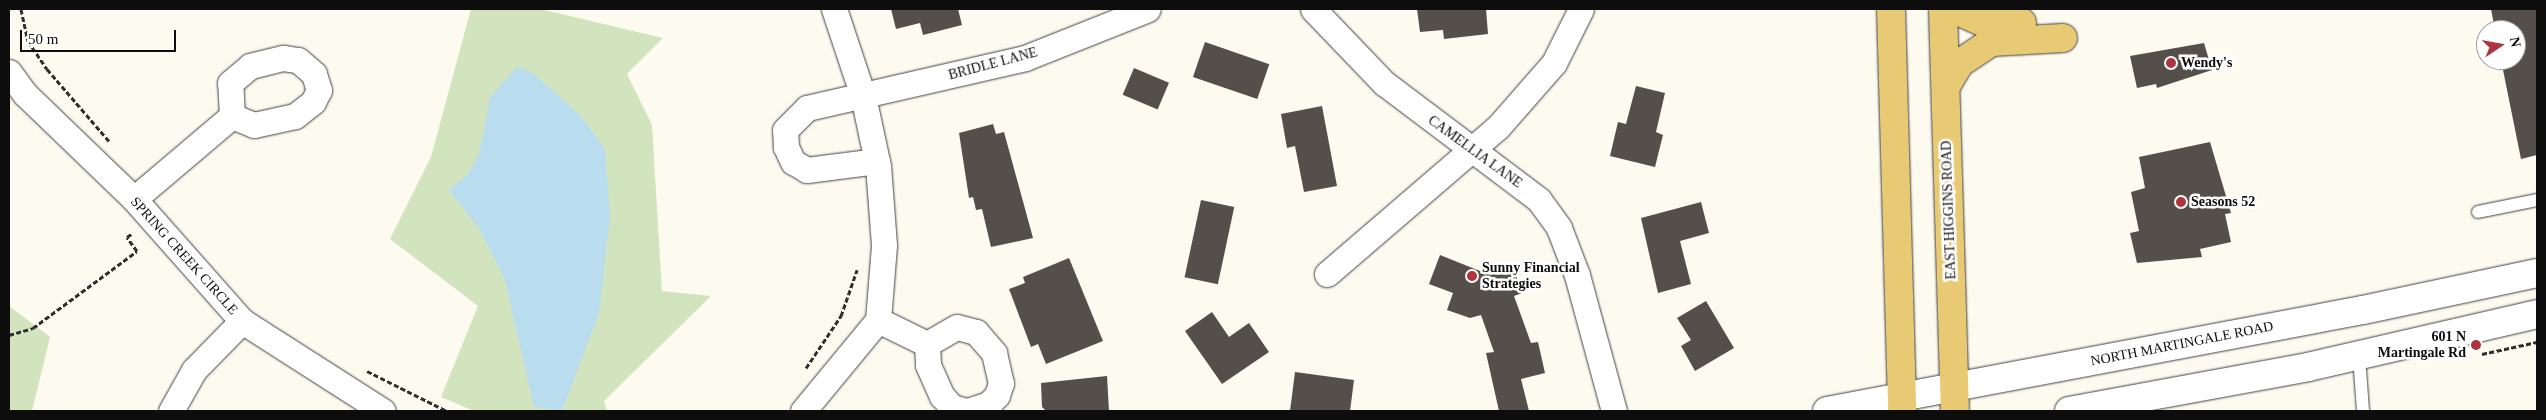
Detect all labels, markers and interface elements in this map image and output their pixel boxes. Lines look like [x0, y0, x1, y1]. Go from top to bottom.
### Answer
scale bar [22, 20, 179, 52]
north arrow [2476, 20, 2526, 70]
text: 50 m [28, 31, 58, 47]
text: N [2507, 35, 2524, 48]
street label: BRIDLE LANE [947, 44, 1039, 84]
place label: Wendy's [2181, 55, 2232, 71]
marker: Wendy's [2165, 57, 2177, 69]
street label: CAMELLIA LANE [1424, 112, 1526, 192]
street label: EAST HIGGINS ROAD [1938, 140, 1960, 280]
street label: SPRING CREEK CIRCLE [127, 194, 241, 318]
place label: Seasons 52 [2191, 194, 2255, 210]
marker: Seasons 52 [2175, 196, 2187, 208]
place label: Sunny Financial Strategies [1482, 260, 1580, 292]
marker: Sunny Financial Strategies [1466, 270, 1478, 282]
street label: NORTH MARTINGALE ROAD [2089, 318, 2275, 370]
place label: 601 N Martingale Rd [2378, 329, 2466, 362]
marker: 601 N Martingale Rd [2470, 339, 2482, 351]

